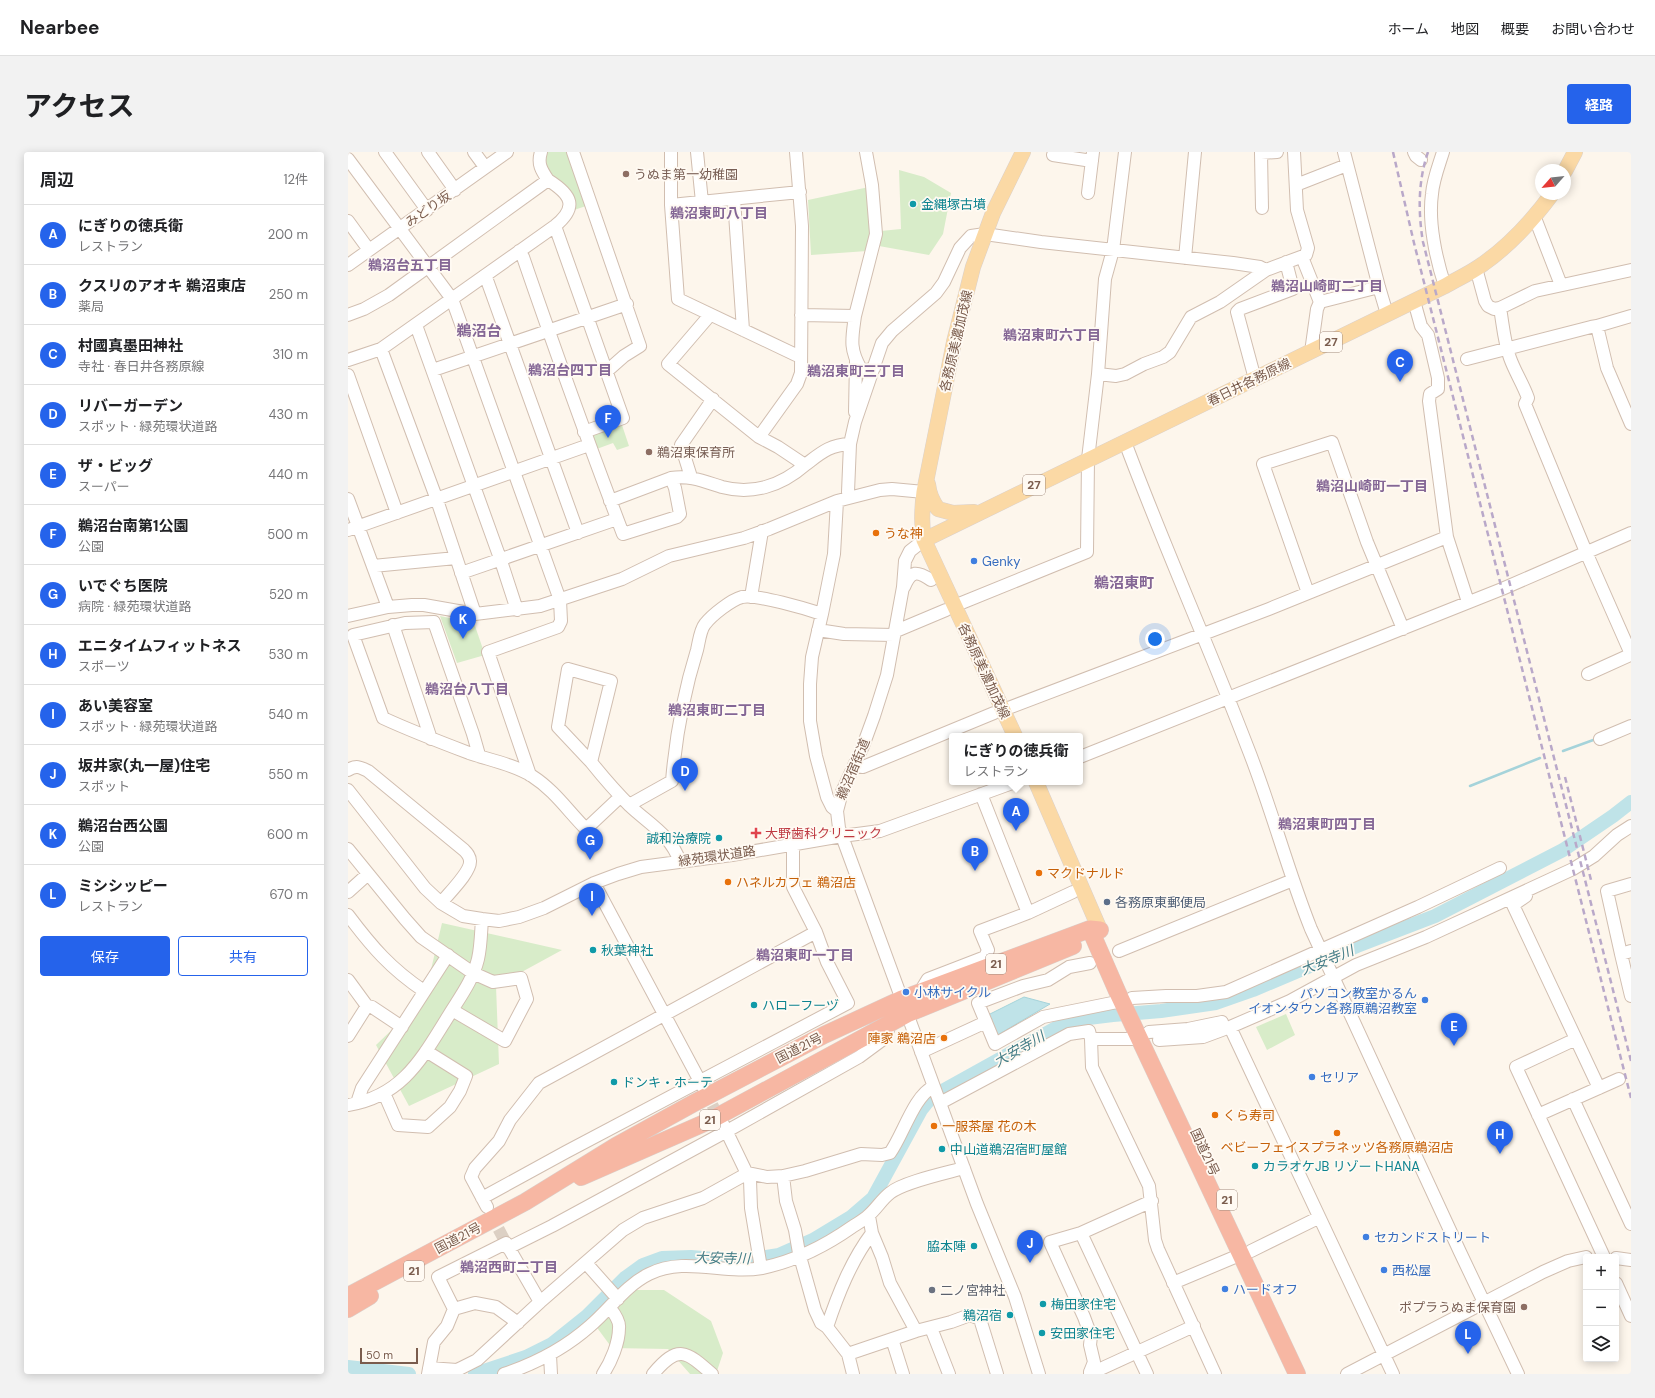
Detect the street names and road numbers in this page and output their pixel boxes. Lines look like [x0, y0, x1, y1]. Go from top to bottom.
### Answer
street label: みどり坂 [402, 187, 454, 231]
street label: 各務原美濃加茂線 [936, 288, 976, 394]
road number: 27 [1320, 332, 1342, 352]
street label: 春日井各務原線 [1204, 354, 1294, 410]
road number: 27 [1023, 475, 1045, 495]
street label: 各務原美濃加茂線 [954, 620, 1014, 722]
street label: 鵜沼宿街道 [832, 736, 874, 802]
street label: 緑苑環状道路 [677, 842, 757, 870]
road number: 21 [986, 954, 1006, 974]
street label: 国道21号 [773, 1029, 825, 1067]
road number: 21 [700, 1110, 720, 1130]
street label: 国道21号 [1187, 1126, 1223, 1178]
road number: 21 [1217, 1190, 1237, 1210]
street label: 国道21号 [432, 1219, 484, 1257]
road number: 21 [404, 1261, 424, 1281]

